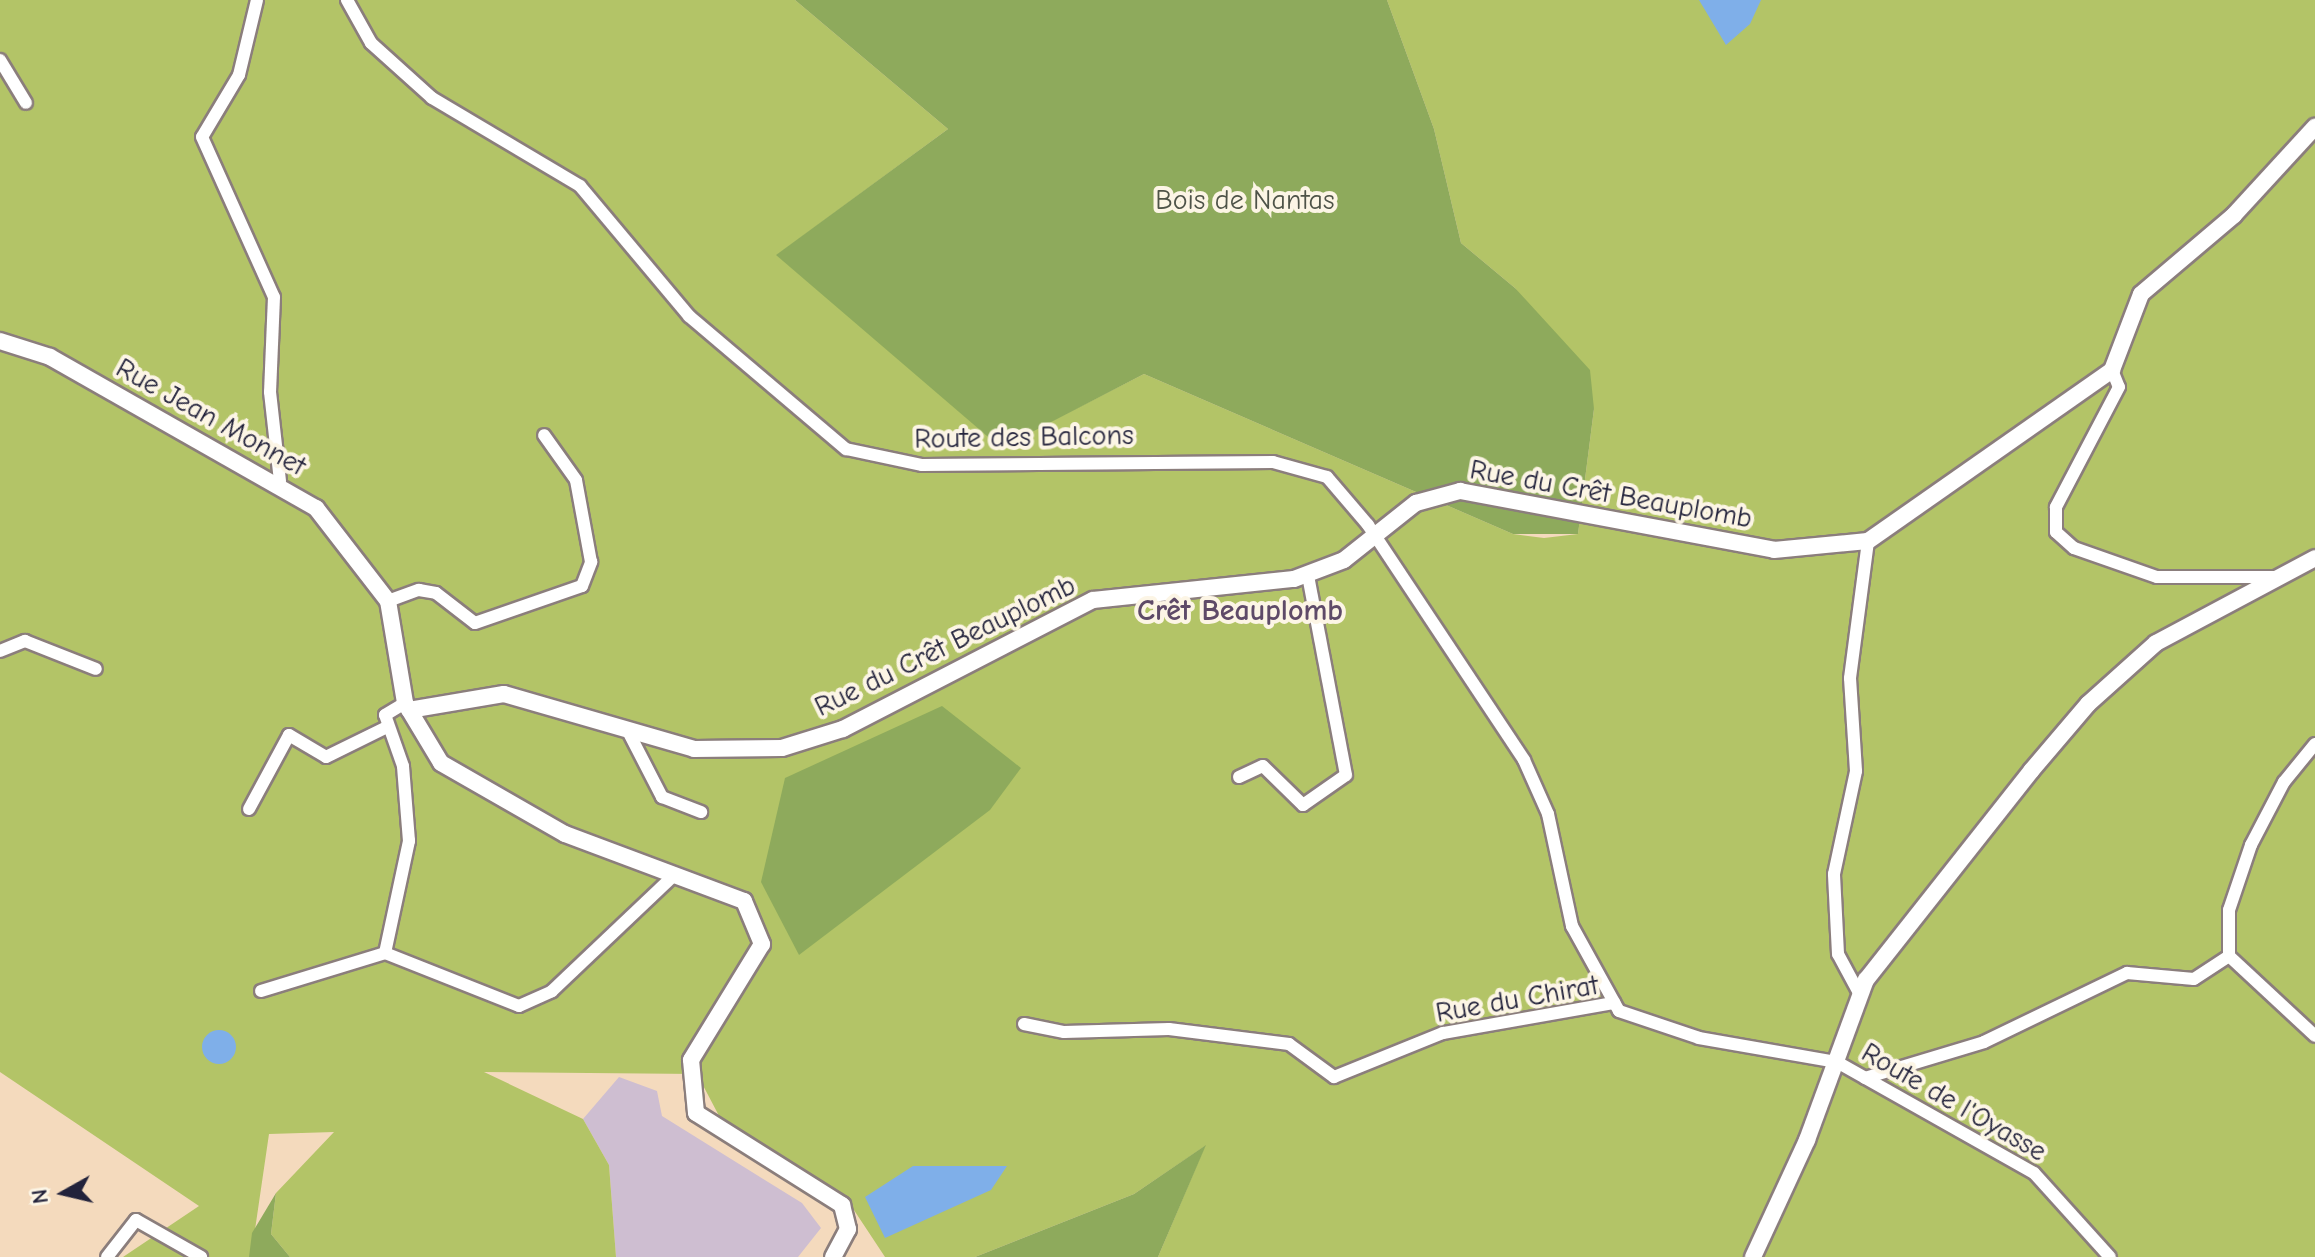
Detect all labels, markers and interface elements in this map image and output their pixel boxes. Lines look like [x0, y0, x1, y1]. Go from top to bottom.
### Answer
park label: Bois de Nantas [1155, 183, 1335, 217]
street label: Rue Jean Monnet [110, 351, 312, 483]
street label: Route des Balcons [914, 418, 1134, 456]
street label: Rue du Crêt Beauplomb [1467, 453, 1755, 535]
street label: Rue du Crêt Beauplomb [809, 568, 1081, 724]
district label: Crêt Beauplomb [1137, 593, 1343, 629]
street label: Rue du Chirat [1433, 968, 1601, 1030]
street label: Route de l'Oyasse [1856, 1036, 2052, 1168]
north arrow [24, 1153, 104, 1233]
text: N [26, 1187, 54, 1205]

